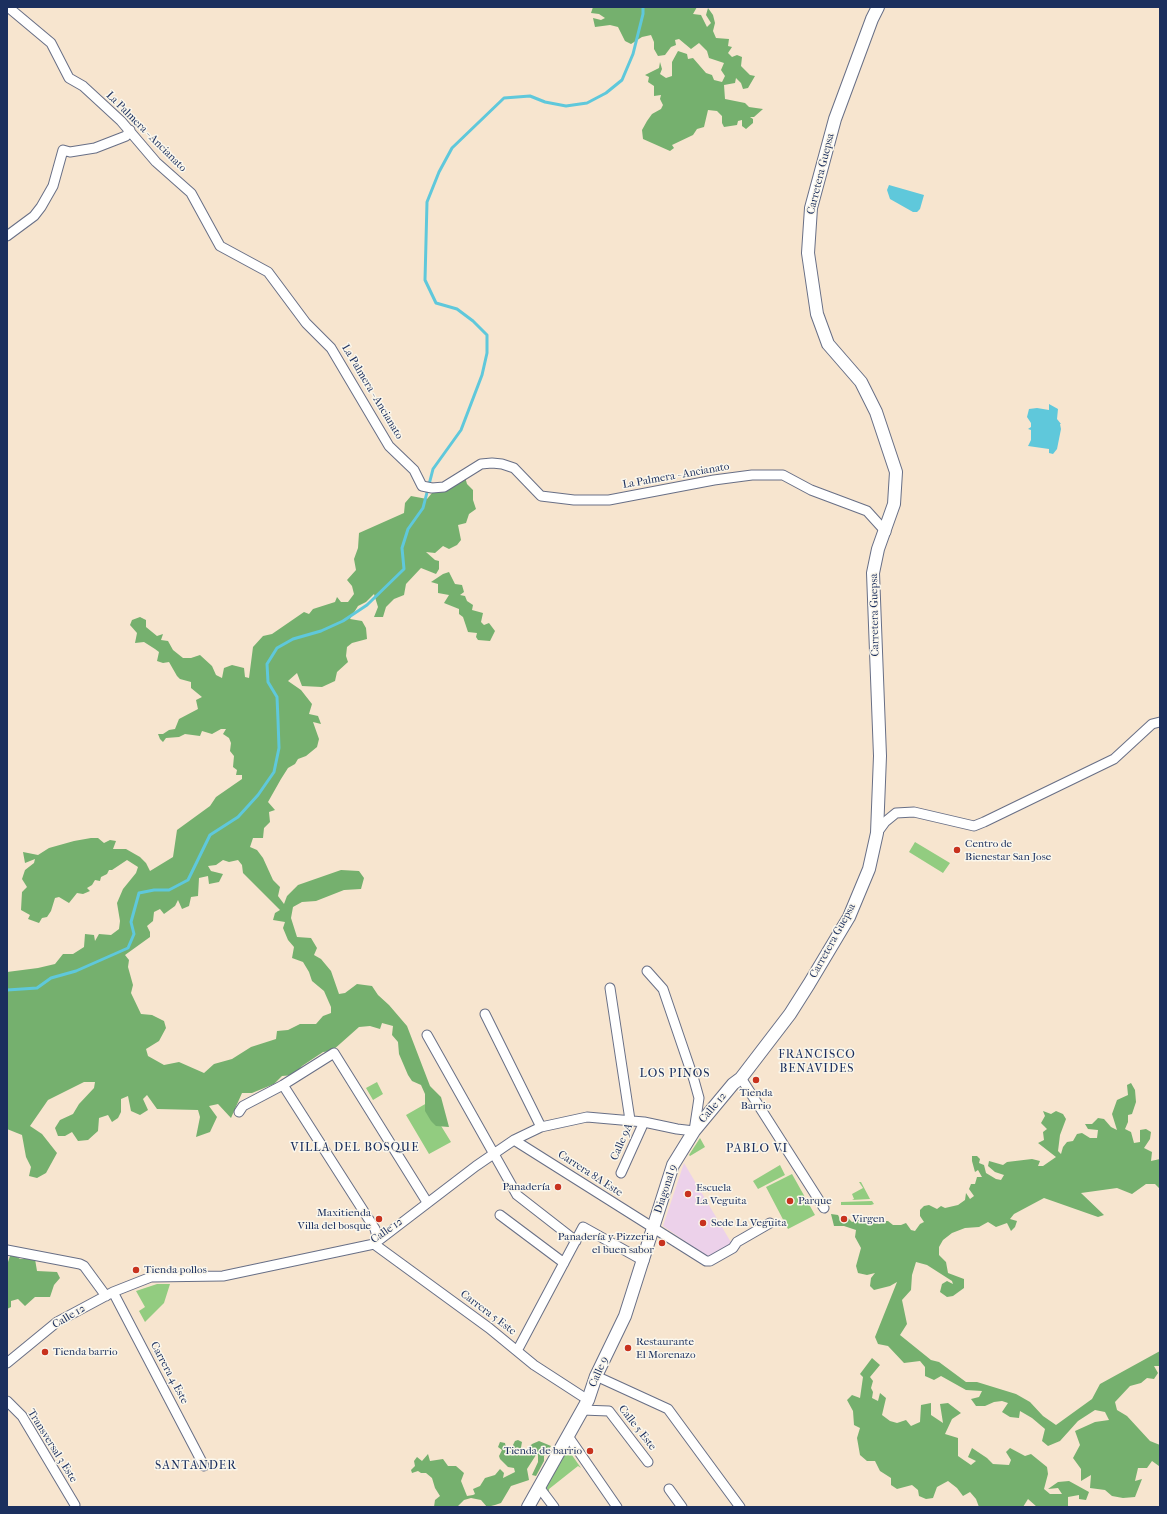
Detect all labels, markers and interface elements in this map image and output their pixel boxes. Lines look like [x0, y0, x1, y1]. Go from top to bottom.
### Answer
street label: La Palmera - Ancianato [103, 89, 189, 175]
street label: Carretera Guepsa [805, 132, 837, 216]
street label: La Palmera - Ancianato [338, 342, 406, 442]
street label: La Palmera - Ancianato [622, 460, 730, 492]
street label: Carretera Guepsa [868, 573, 882, 657]
place label: Centro de Bienestar San Jose [965, 837, 1051, 863]
marker: Centro de Bienestar San Jose [952, 845, 962, 855]
street label: Carretera Guepsa [807, 901, 859, 981]
district label: FRANCISCO BENAVIDES [778, 1048, 856, 1076]
district label: LOS PINOS [639, 1067, 711, 1081]
marker: Tienda Barrio [751, 1075, 761, 1085]
place label: Tienda Barrio [739, 1086, 773, 1112]
street label: Calle 12 [696, 1090, 730, 1126]
street label: Calle 9A [608, 1121, 636, 1163]
district label: VILLA DEL BOSQUE [291, 1141, 419, 1155]
district label: PABLO VI [726, 1142, 788, 1156]
street label: Carrera 8A Este [555, 1148, 625, 1200]
street label: Diagonal 9 [652, 1163, 680, 1215]
place label: Panadería [502, 1180, 550, 1194]
place label: Escuela La Veguita [696, 1181, 747, 1207]
marker: Panadería [553, 1182, 563, 1192]
marker: Escuela La Veguita [683, 1189, 693, 1199]
place label: Parque [798, 1194, 832, 1208]
marker: Parque [785, 1196, 795, 1206]
place label: Maxitienda Villa del bosque [298, 1206, 371, 1232]
place label: Virgen [852, 1212, 885, 1226]
marker: Maxitienda Villa del bosque [374, 1214, 384, 1224]
marker: Virgen [839, 1214, 849, 1224]
street label: Calle 12 [369, 1215, 405, 1247]
place label: Sede La Veguita [711, 1216, 786, 1230]
marker: Sede La Veguita [698, 1218, 708, 1228]
place label: Panadería y Pizzeria el buen sabor [558, 1230, 654, 1256]
marker: Panadería y Pizzeria el buen sabor [657, 1238, 667, 1248]
place label: Tienda pollos [144, 1263, 207, 1277]
marker: Tienda pollos [131, 1265, 141, 1275]
street label: Carrera 5 Este [457, 1288, 519, 1338]
street label: Calle 12 [50, 1302, 88, 1332]
place label: Restaurante El Morenazo [636, 1335, 696, 1361]
street label: Carrera 4 Este [147, 1340, 191, 1406]
marker: Restaurante El Morenazo [623, 1343, 633, 1353]
place label: Tienda barrio [53, 1345, 118, 1359]
marker: Tienda barrio [40, 1347, 50, 1357]
street label: Calle 9 [586, 1355, 612, 1389]
street label: Calle 5 Este [615, 1403, 659, 1453]
street label: Transversal 3 Este [24, 1407, 80, 1485]
place label: Tienda de barrio [504, 1444, 582, 1458]
marker: Tienda de barrio [585, 1446, 595, 1456]
district label: SANTANDER [155, 1459, 237, 1473]

